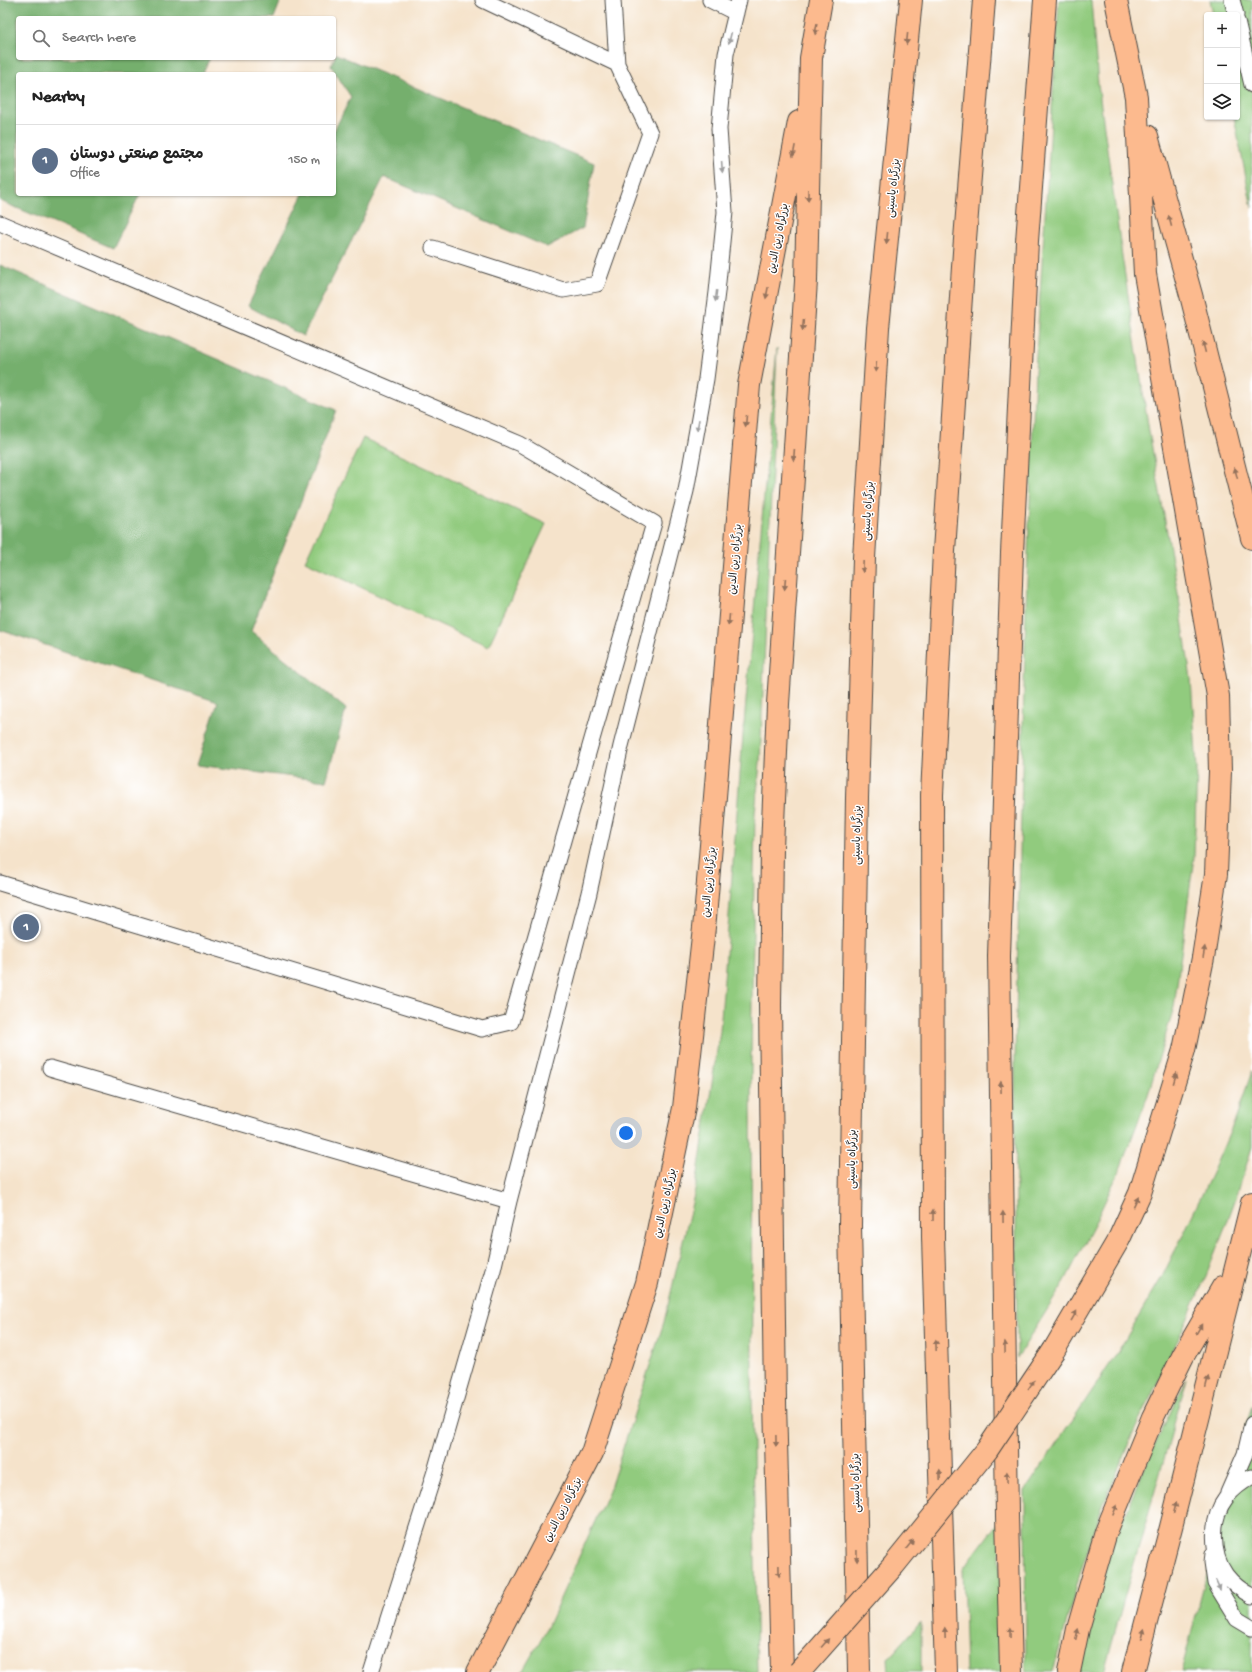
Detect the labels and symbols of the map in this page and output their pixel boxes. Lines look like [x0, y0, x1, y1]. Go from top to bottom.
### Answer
one-way arrow [813, 23, 819, 35]
one-way arrow [727, 32, 733, 44]
one-way arrow [904, 33, 911, 45]
one-way arrow [790, 145, 796, 157]
street label: بزرگراه یاسینی [883, 158, 903, 219]
one-way arrow [718, 161, 725, 173]
one-way arrow [805, 189, 811, 202]
street label: بزرگراه زین الدین [764, 202, 792, 274]
one-way arrow [1167, 215, 1173, 227]
one-way arrow [884, 232, 891, 244]
one-way arrow [764, 287, 770, 299]
one-way arrow [713, 290, 720, 303]
one-way arrow [799, 319, 806, 331]
one-way arrow [1200, 340, 1206, 353]
one-way arrow [872, 361, 879, 373]
one-way arrow [743, 415, 750, 427]
one-way arrow [695, 419, 701, 431]
one-way arrow [791, 449, 798, 461]
one-way arrow [1232, 466, 1238, 479]
street label: بزرگراه یاسینی [859, 481, 877, 541]
street label: بزرگراه زین الدین [725, 523, 745, 595]
one-way arrow [860, 561, 867, 573]
one-way arrow [782, 578, 789, 590]
one-way arrow [726, 614, 732, 626]
street label: بزرگراه یاسینی [849, 805, 865, 865]
street label: بزرگراه زین الدین [699, 846, 719, 918]
pin: 1 [13, 912, 39, 942]
one-way arrow [1201, 946, 1207, 958]
one-way arrow [1172, 1072, 1178, 1084]
one-way arrow [998, 1080, 1004, 1093]
your location [616, 1123, 636, 1143]
street label: بزرگراه یاسینی [844, 1129, 860, 1189]
street label: بزرگراه زین الدین [651, 1167, 679, 1239]
one-way arrow [1133, 1196, 1139, 1208]
one-way arrow [929, 1209, 936, 1221]
one-way arrow [1000, 1210, 1006, 1223]
one-way arrow [1070, 1310, 1077, 1322]
one-way arrow [1196, 1323, 1203, 1335]
one-way arrow [933, 1338, 939, 1351]
one-way arrow [1002, 1340, 1008, 1353]
one-way arrow [1204, 1376, 1210, 1389]
one-way arrow [1027, 1380, 1035, 1390]
one-way arrow [773, 1435, 779, 1448]
street label: بزرگراه یاسینی [848, 1453, 864, 1513]
one-way arrow [937, 1468, 943, 1481]
one-way arrow [1003, 1471, 1010, 1483]
street label: بزرگراه زین الدین [541, 1475, 585, 1544]
one-way arrow [1173, 1502, 1179, 1515]
one-way arrow [1112, 1504, 1118, 1515]
one-way arrow [906, 1539, 915, 1550]
one-way arrow [854, 1550, 860, 1563]
one-way arrow [776, 1565, 783, 1577]
one-way arrow [1214, 1579, 1221, 1591]
one-way arrow [942, 1626, 948, 1639]
one-way arrow [1007, 1626, 1013, 1639]
one-way arrow [1075, 1628, 1081, 1640]
one-way arrow [1140, 1628, 1146, 1641]
one-way arrow [820, 1638, 829, 1647]

